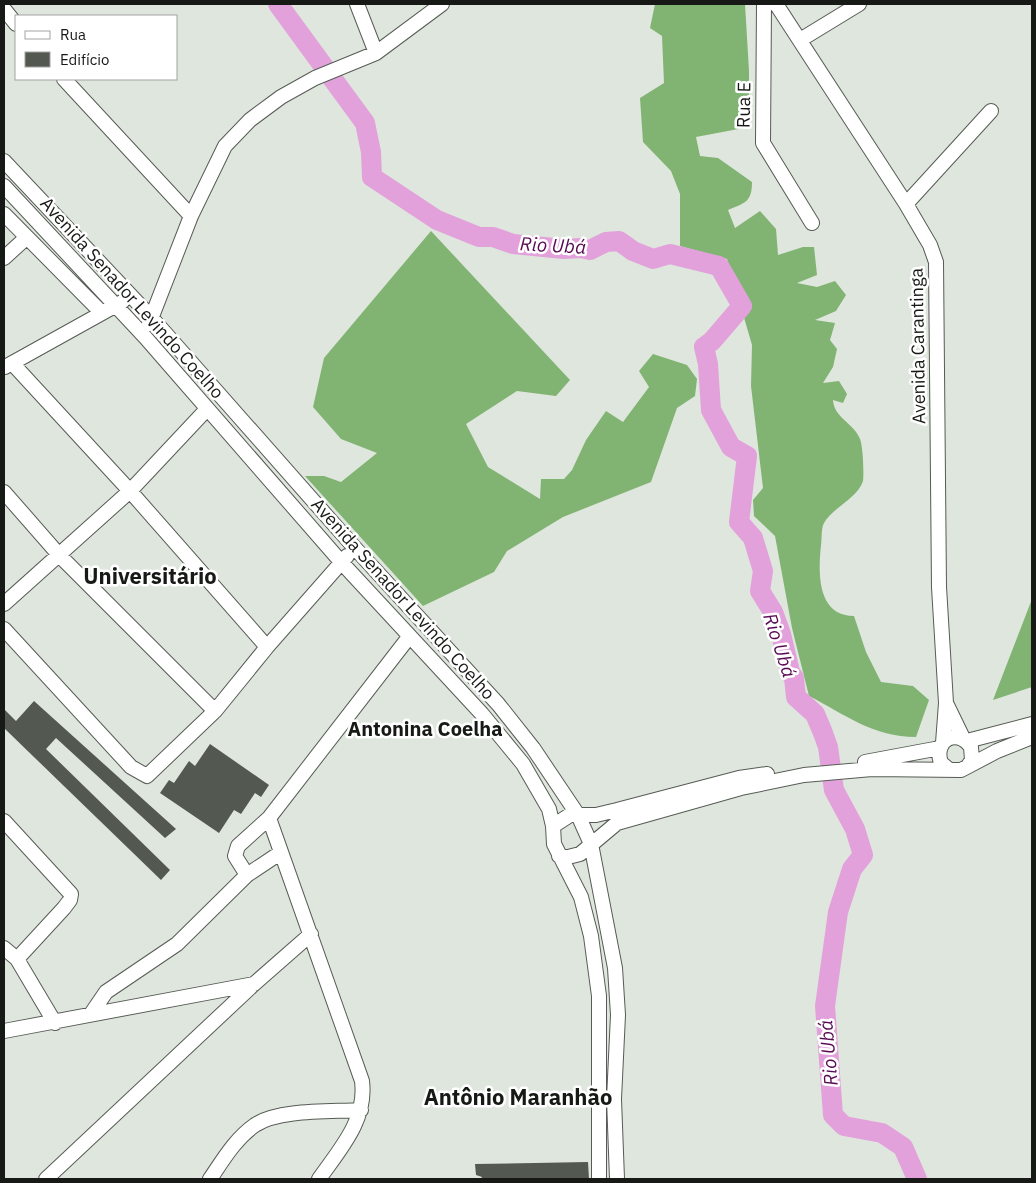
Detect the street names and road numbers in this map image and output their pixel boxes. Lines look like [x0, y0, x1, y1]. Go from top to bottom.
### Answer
street label: Rua E [732, 82, 755, 128]
street label: Avenida Senador Levindo Coelho [36, 192, 229, 403]
street label: Avenida Carantinga [905, 267, 930, 424]
street label: Avenida Senador Levindo Coelho [307, 493, 500, 704]

